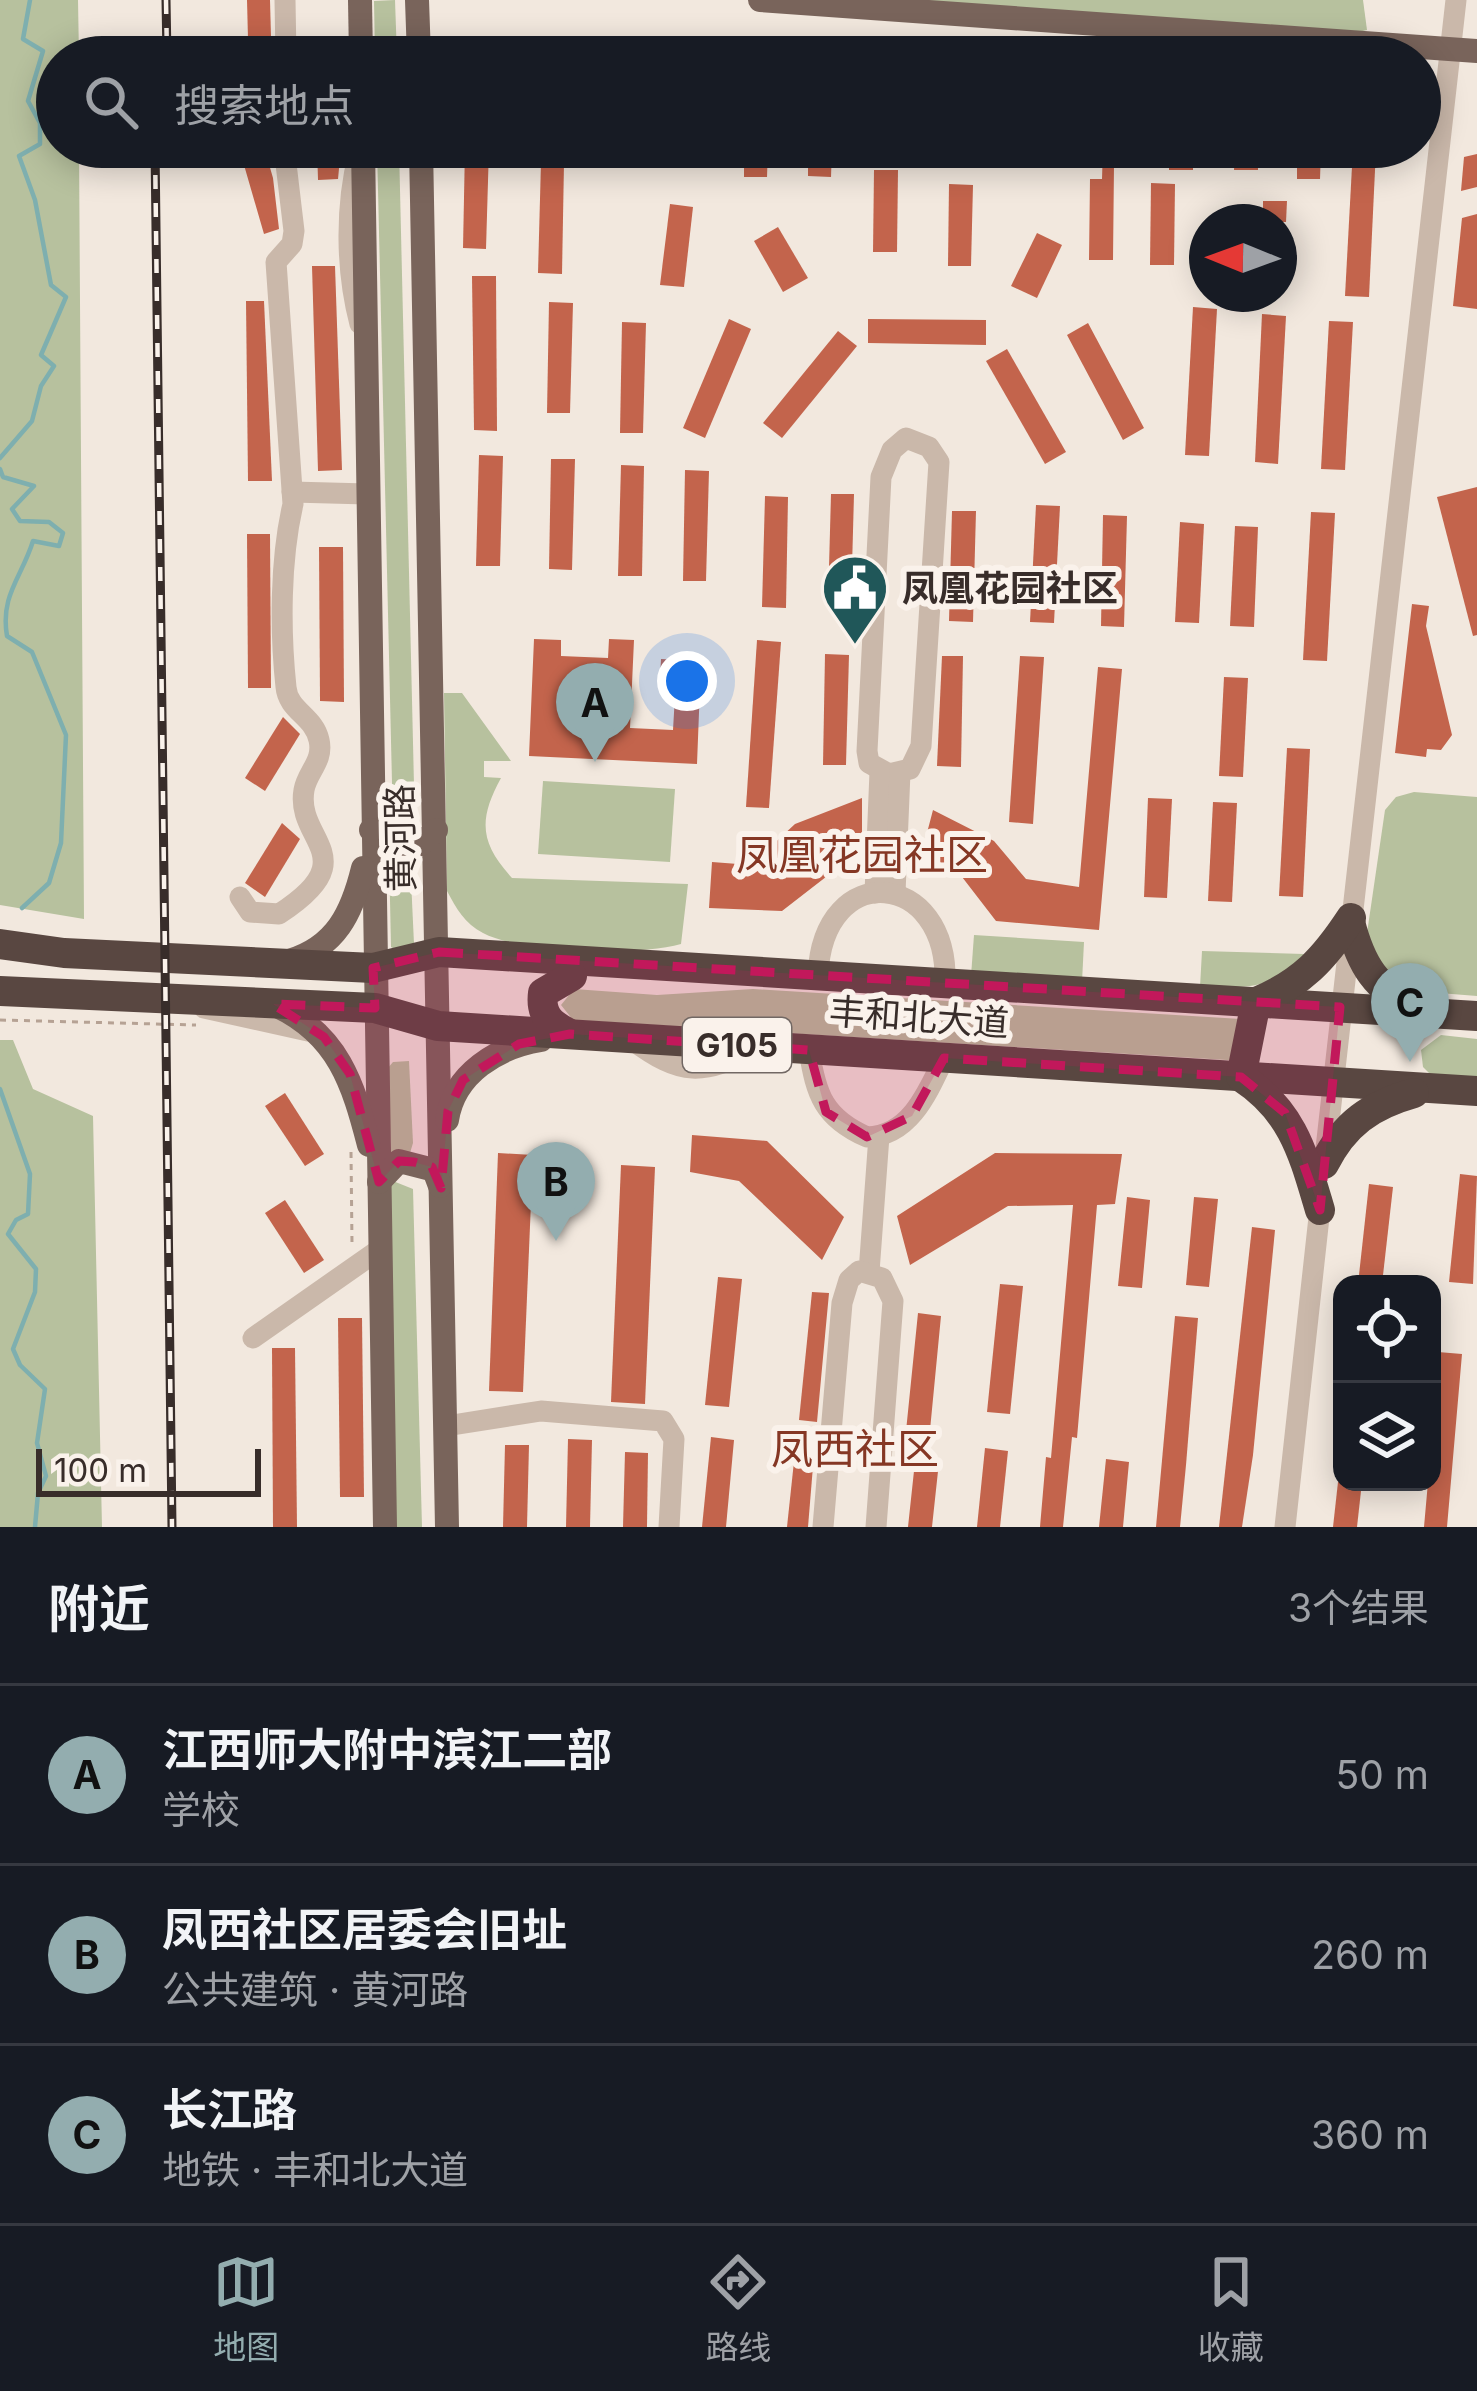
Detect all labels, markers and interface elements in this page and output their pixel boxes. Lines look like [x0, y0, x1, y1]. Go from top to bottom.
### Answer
search box [36, 36, 1441, 168]
icon: search [78, 69, 144, 135]
text: 搜索地点 [174, 78, 354, 133]
north arrow [1189, 204, 1297, 312]
public building icon: 凤凰花园社区 [820, 553, 890, 647]
place label: 凤凰花园社区 [902, 566, 1118, 610]
your location [657, 651, 717, 711]
pin: A [556, 663, 634, 762]
street label: 黄河路 [377, 784, 423, 892]
district label: 凤凰花园社区 [736, 829, 988, 880]
pin: C [1371, 963, 1449, 1062]
street label: 丰和北大道 [828, 989, 1010, 1045]
road number: G105 [683, 1018, 791, 1072]
pin: B [517, 1142, 595, 1241]
map controls [1333, 1275, 1441, 1491]
button: locate [1333, 1275, 1441, 1383]
button: layers [1333, 1383, 1441, 1491]
district label: 凤西社区 [771, 1423, 939, 1474]
scale bar [36, 1443, 261, 1496]
text: 100 m [54, 1450, 147, 1490]
text: 附近 [48, 1578, 150, 1639]
text: 3个结果 [1288, 1584, 1429, 1631]
text: 江西师大附中滨江二部 [162, 1722, 612, 1777]
text: A [72, 1751, 102, 1798]
text: 50 m [1336, 1751, 1429, 1798]
text: 学校 [162, 1786, 240, 1833]
text: 凤西社区居委会旧址 [162, 1902, 567, 1957]
text: B [74, 1931, 100, 1978]
text: 260 m [1311, 1931, 1429, 1978]
text: 公共建筑 · 黄河路 [162, 1966, 468, 2013]
text: 长江路 [162, 2082, 297, 2137]
text: C [73, 2111, 101, 2158]
text: 360 m [1311, 2111, 1429, 2158]
text: 地铁 · 丰和北大道 [162, 2146, 468, 2193]
tab: 地图 [213, 2249, 279, 2369]
tab: 路线 [705, 2249, 771, 2369]
tab: 收藏 [1198, 2249, 1264, 2369]

